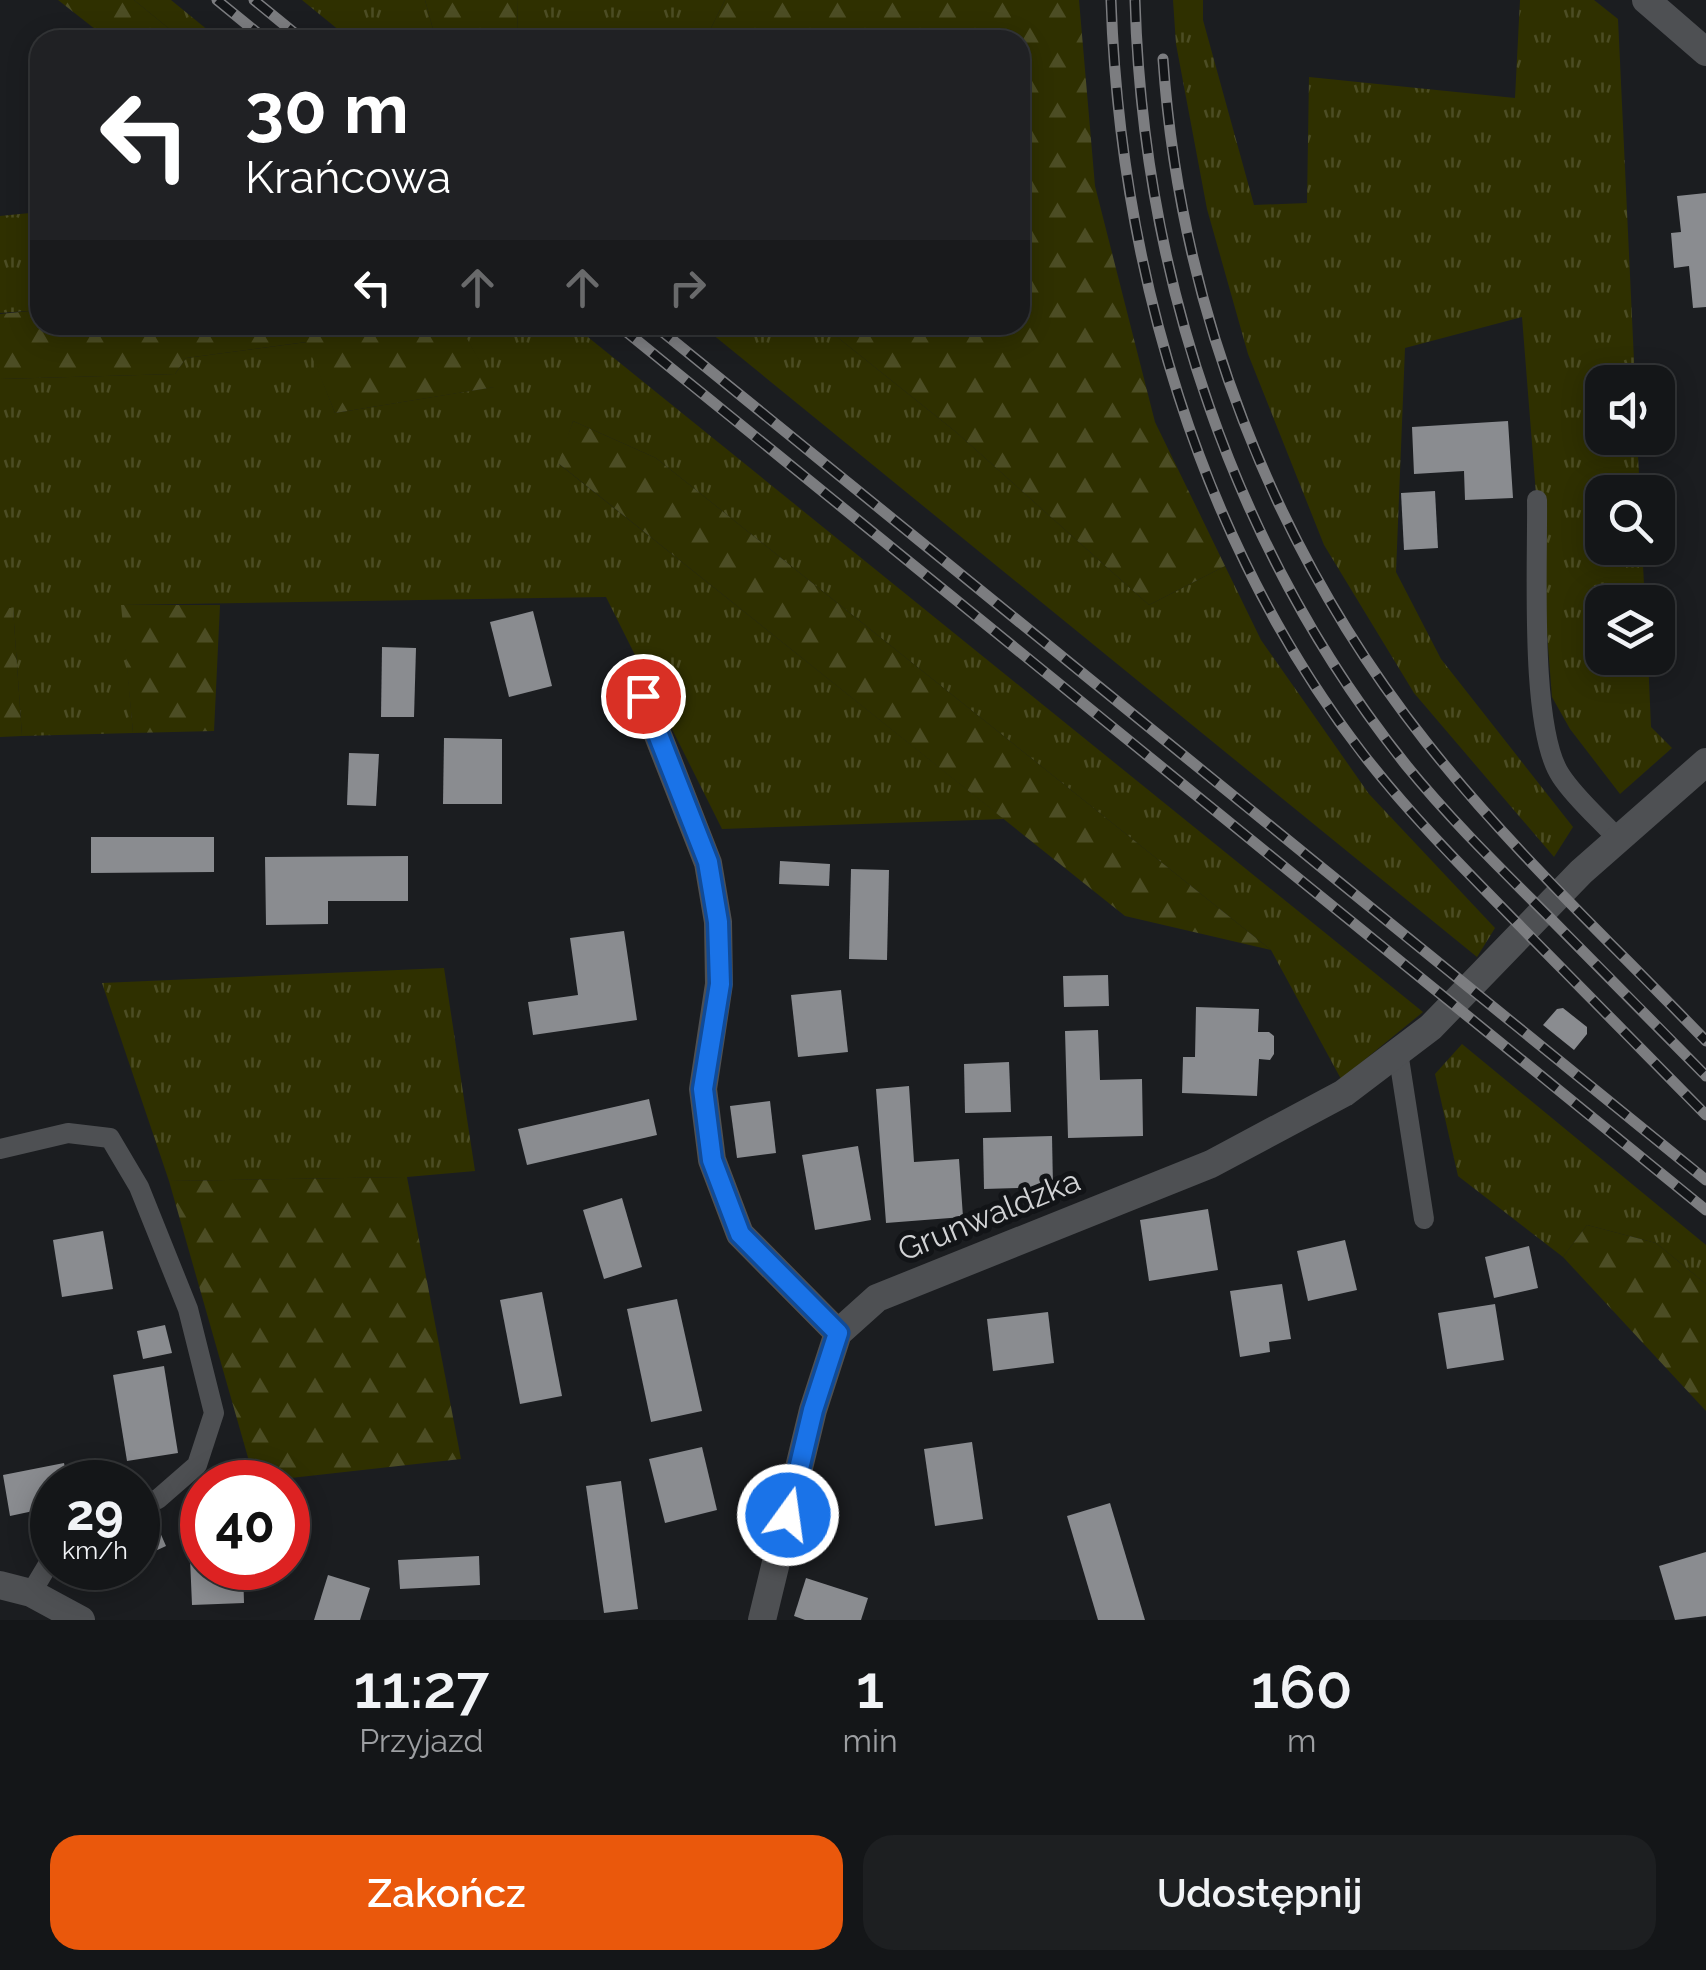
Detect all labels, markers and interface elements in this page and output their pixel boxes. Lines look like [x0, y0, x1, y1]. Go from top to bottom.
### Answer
text: 30 m [245, 67, 409, 149]
icon: left [80, 70, 210, 200]
text: Krańcowa [245, 151, 451, 204]
icon: left [345, 260, 400, 315]
icon: ahead [450, 260, 505, 315]
icon: ahead [555, 260, 610, 315]
icon: right [660, 260, 715, 315]
map controls [1585, 365, 1675, 675]
button: sound [1585, 365, 1675, 455]
button: search [1585, 475, 1675, 565]
button: layers [1585, 585, 1675, 675]
pin [601, 654, 686, 739]
icon: arrive [616, 669, 671, 724]
street label: Grunwaldzka [892, 1161, 1085, 1268]
speed limit sign: 40 [180, 1460, 310, 1590]
position arrow [736, 1463, 840, 1567]
text: 29 [66, 1483, 124, 1542]
text: km/h [62, 1535, 128, 1565]
text: 11:27 [353, 1652, 489, 1722]
text: 1 [856, 1652, 884, 1722]
text: 160 [1251, 1652, 1353, 1722]
text: Przyjazd [359, 1722, 483, 1759]
text: min [843, 1722, 898, 1759]
text: m [1287, 1722, 1317, 1759]
button: Zakończ [50, 1835, 843, 1950]
button: Udostępnij [863, 1835, 1656, 1950]

